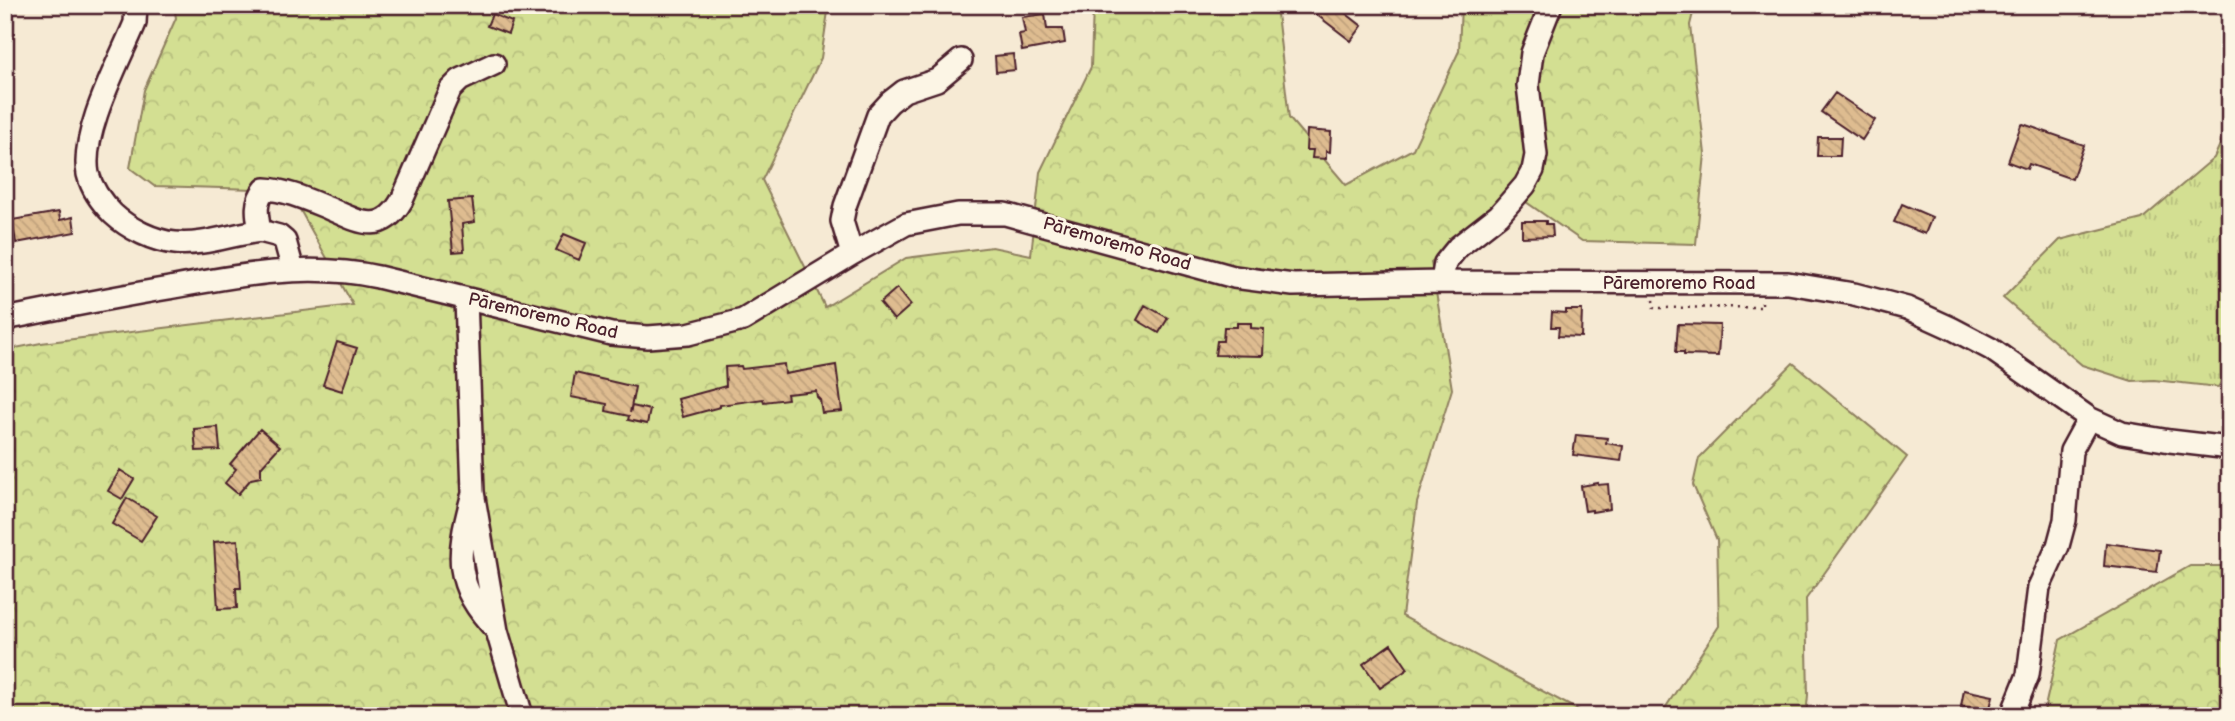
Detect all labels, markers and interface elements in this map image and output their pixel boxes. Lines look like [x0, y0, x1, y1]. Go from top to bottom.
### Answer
street label: Pāremoremo Road [1041, 213, 1193, 275]
street label: Pāremoremo Road [1602, 273, 1756, 294]
street label: Pāremoremo Road [466, 289, 620, 343]

